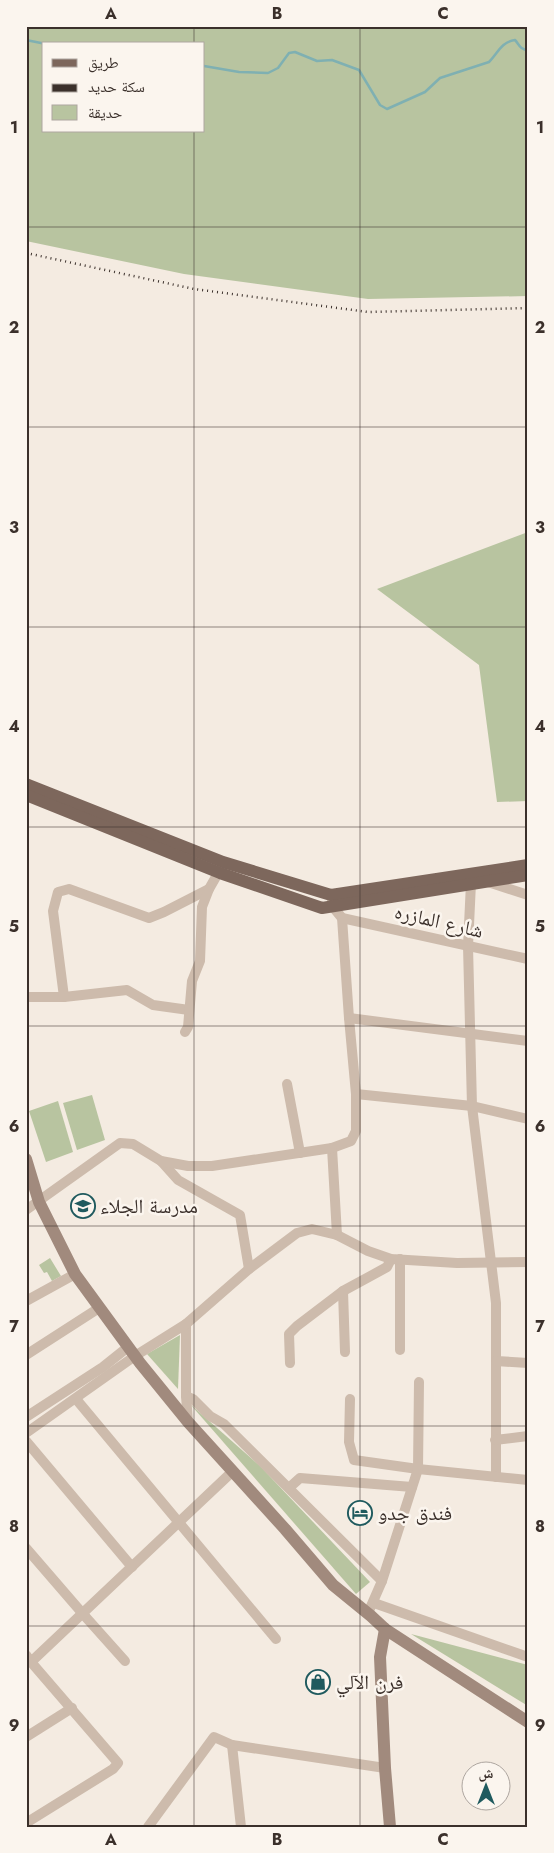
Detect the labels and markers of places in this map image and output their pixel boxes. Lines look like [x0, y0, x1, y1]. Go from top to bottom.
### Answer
place label: مدرسة الجلاء [100, 1192, 198, 1221]
school or university icon: مدرسة الجلاء [70, 1193, 96, 1219]
place label: فندق جدو [378, 1499, 452, 1528]
hotel icon: فندق جدو [347, 1500, 373, 1526]
place label: فرن الآلي [336, 1668, 403, 1698]
shop icon: فرن الآلي [305, 1669, 331, 1695]

